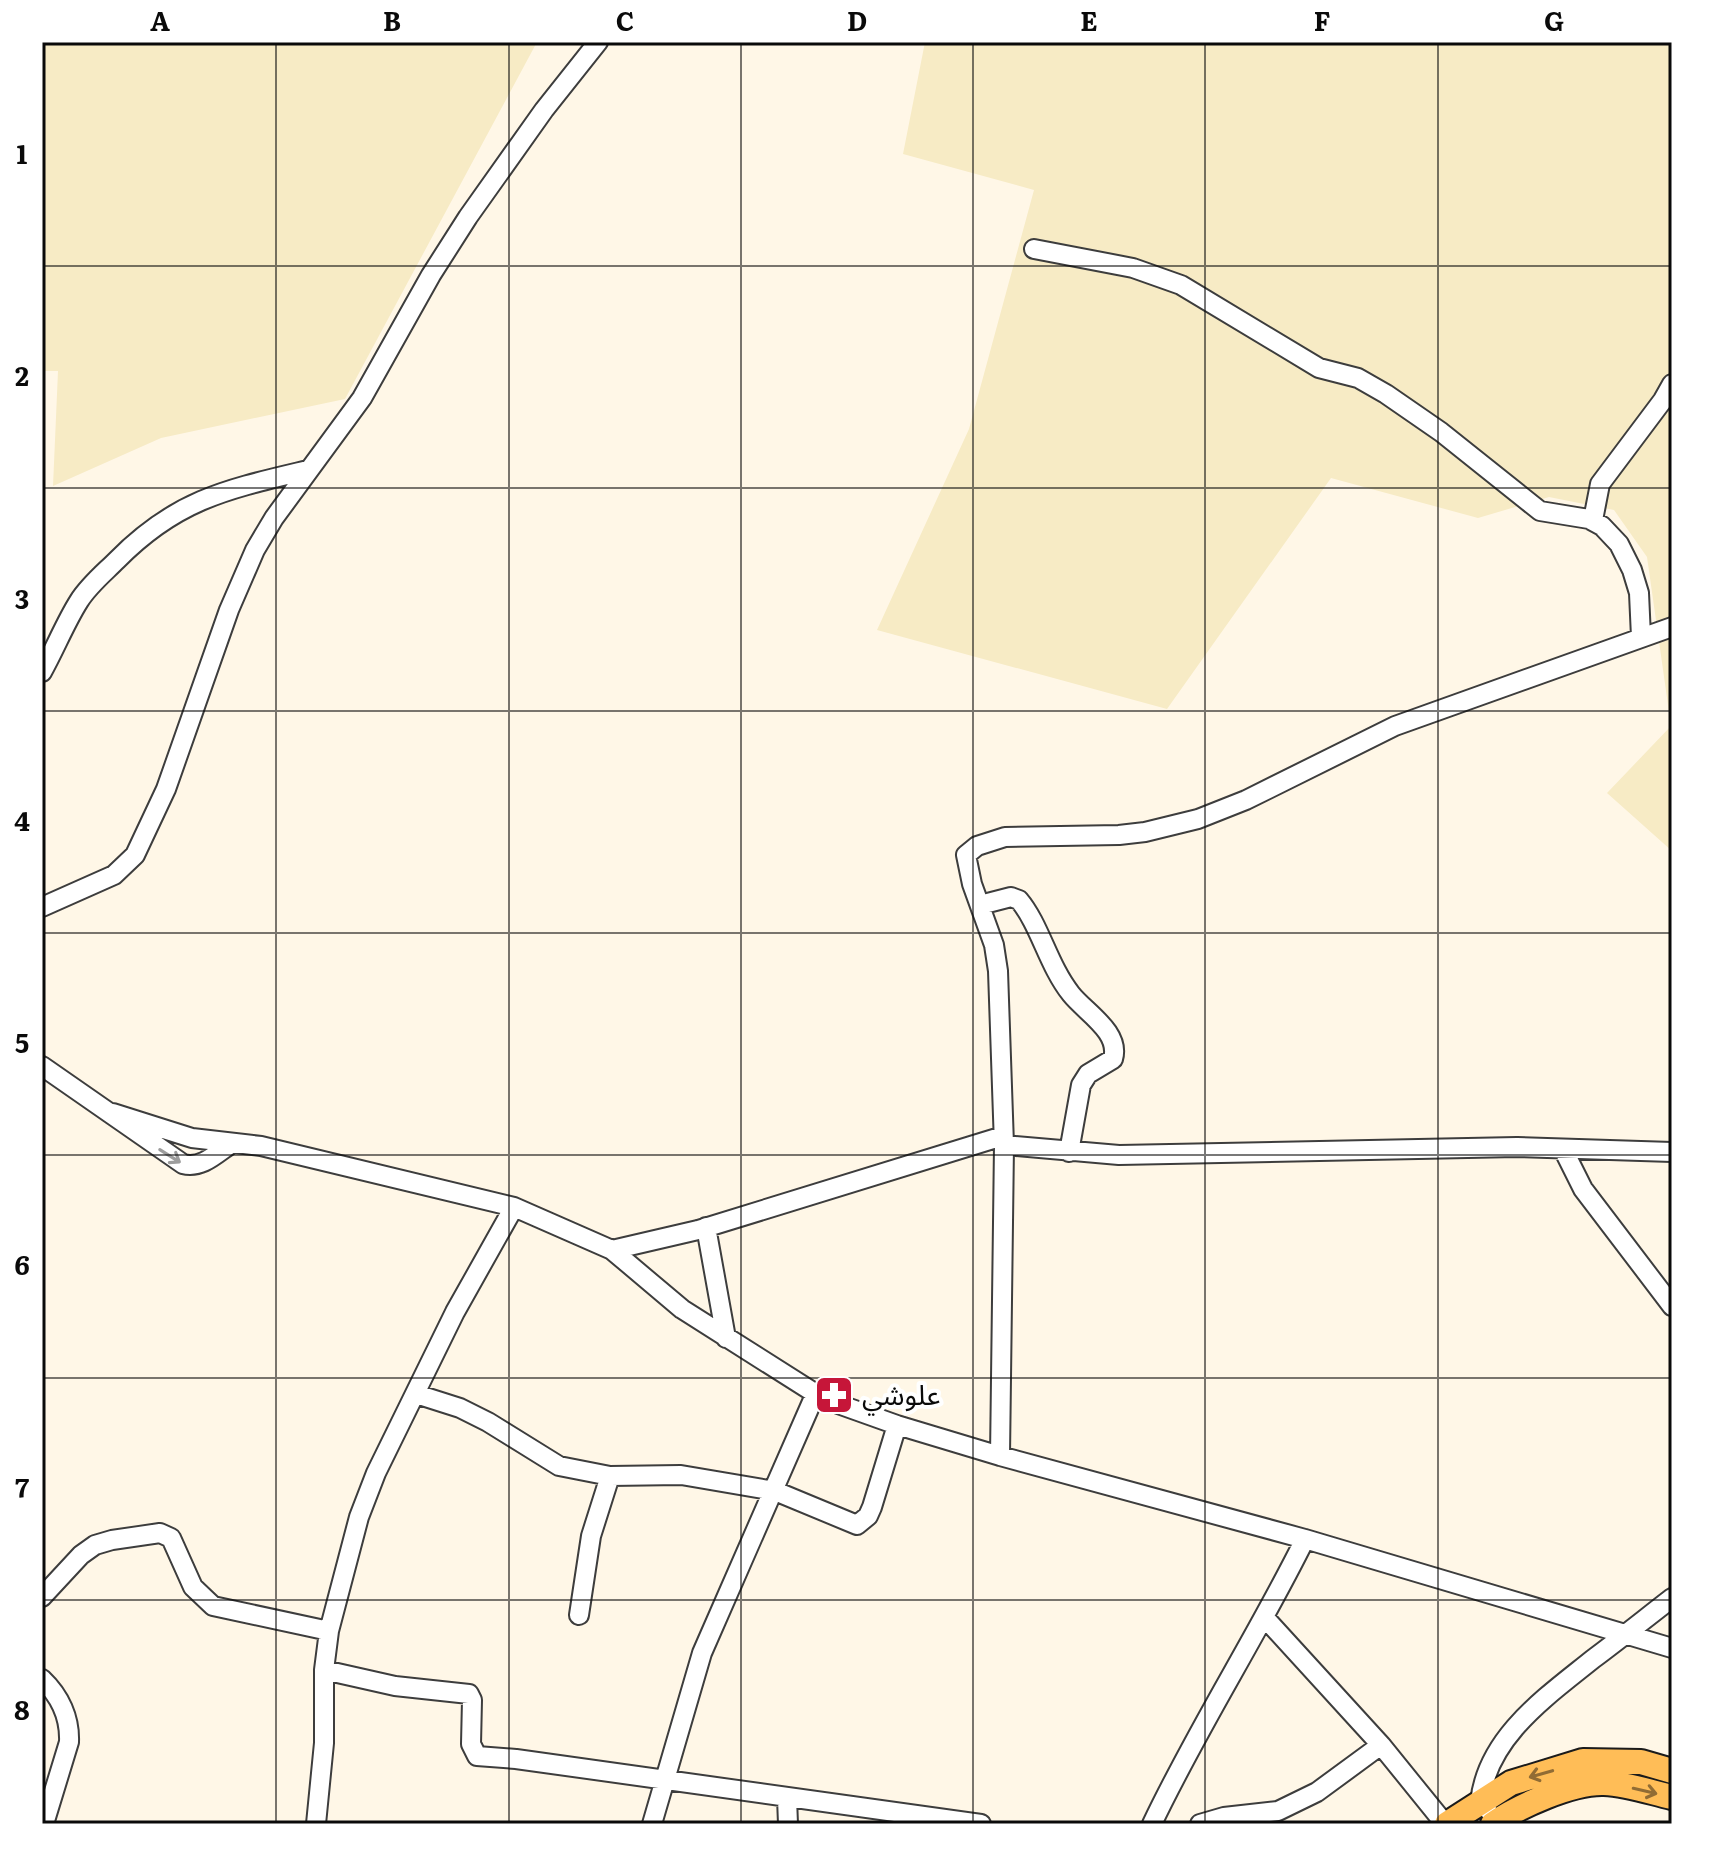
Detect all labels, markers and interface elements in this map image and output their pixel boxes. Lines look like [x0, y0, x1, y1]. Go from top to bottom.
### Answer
text: A [150, 0, 170, 39]
text: B [383, 0, 401, 39]
text: C [616, 0, 634, 39]
text: D [847, 0, 867, 39]
text: E [1080, 0, 1098, 39]
text: F [1314, 0, 1330, 39]
text: G [1544, 0, 1564, 39]
text: 1 [17, 133, 28, 172]
text: 2 [15, 355, 29, 394]
text: 3 [15, 578, 29, 617]
text: 4 [14, 800, 30, 839]
text: 5 [15, 1022, 29, 1061]
one-way arrow [158, 1148, 181, 1164]
text: 6 [14, 1244, 30, 1283]
place label: علوشي [862, 1372, 940, 1416]
pharmacy icon: علوشي [813, 1374, 855, 1416]
text: 7 [15, 1467, 29, 1506]
text: 8 [14, 1689, 30, 1728]
one-way arrow [1529, 1767, 1555, 1782]
one-way arrow [1632, 1784, 1657, 1799]

